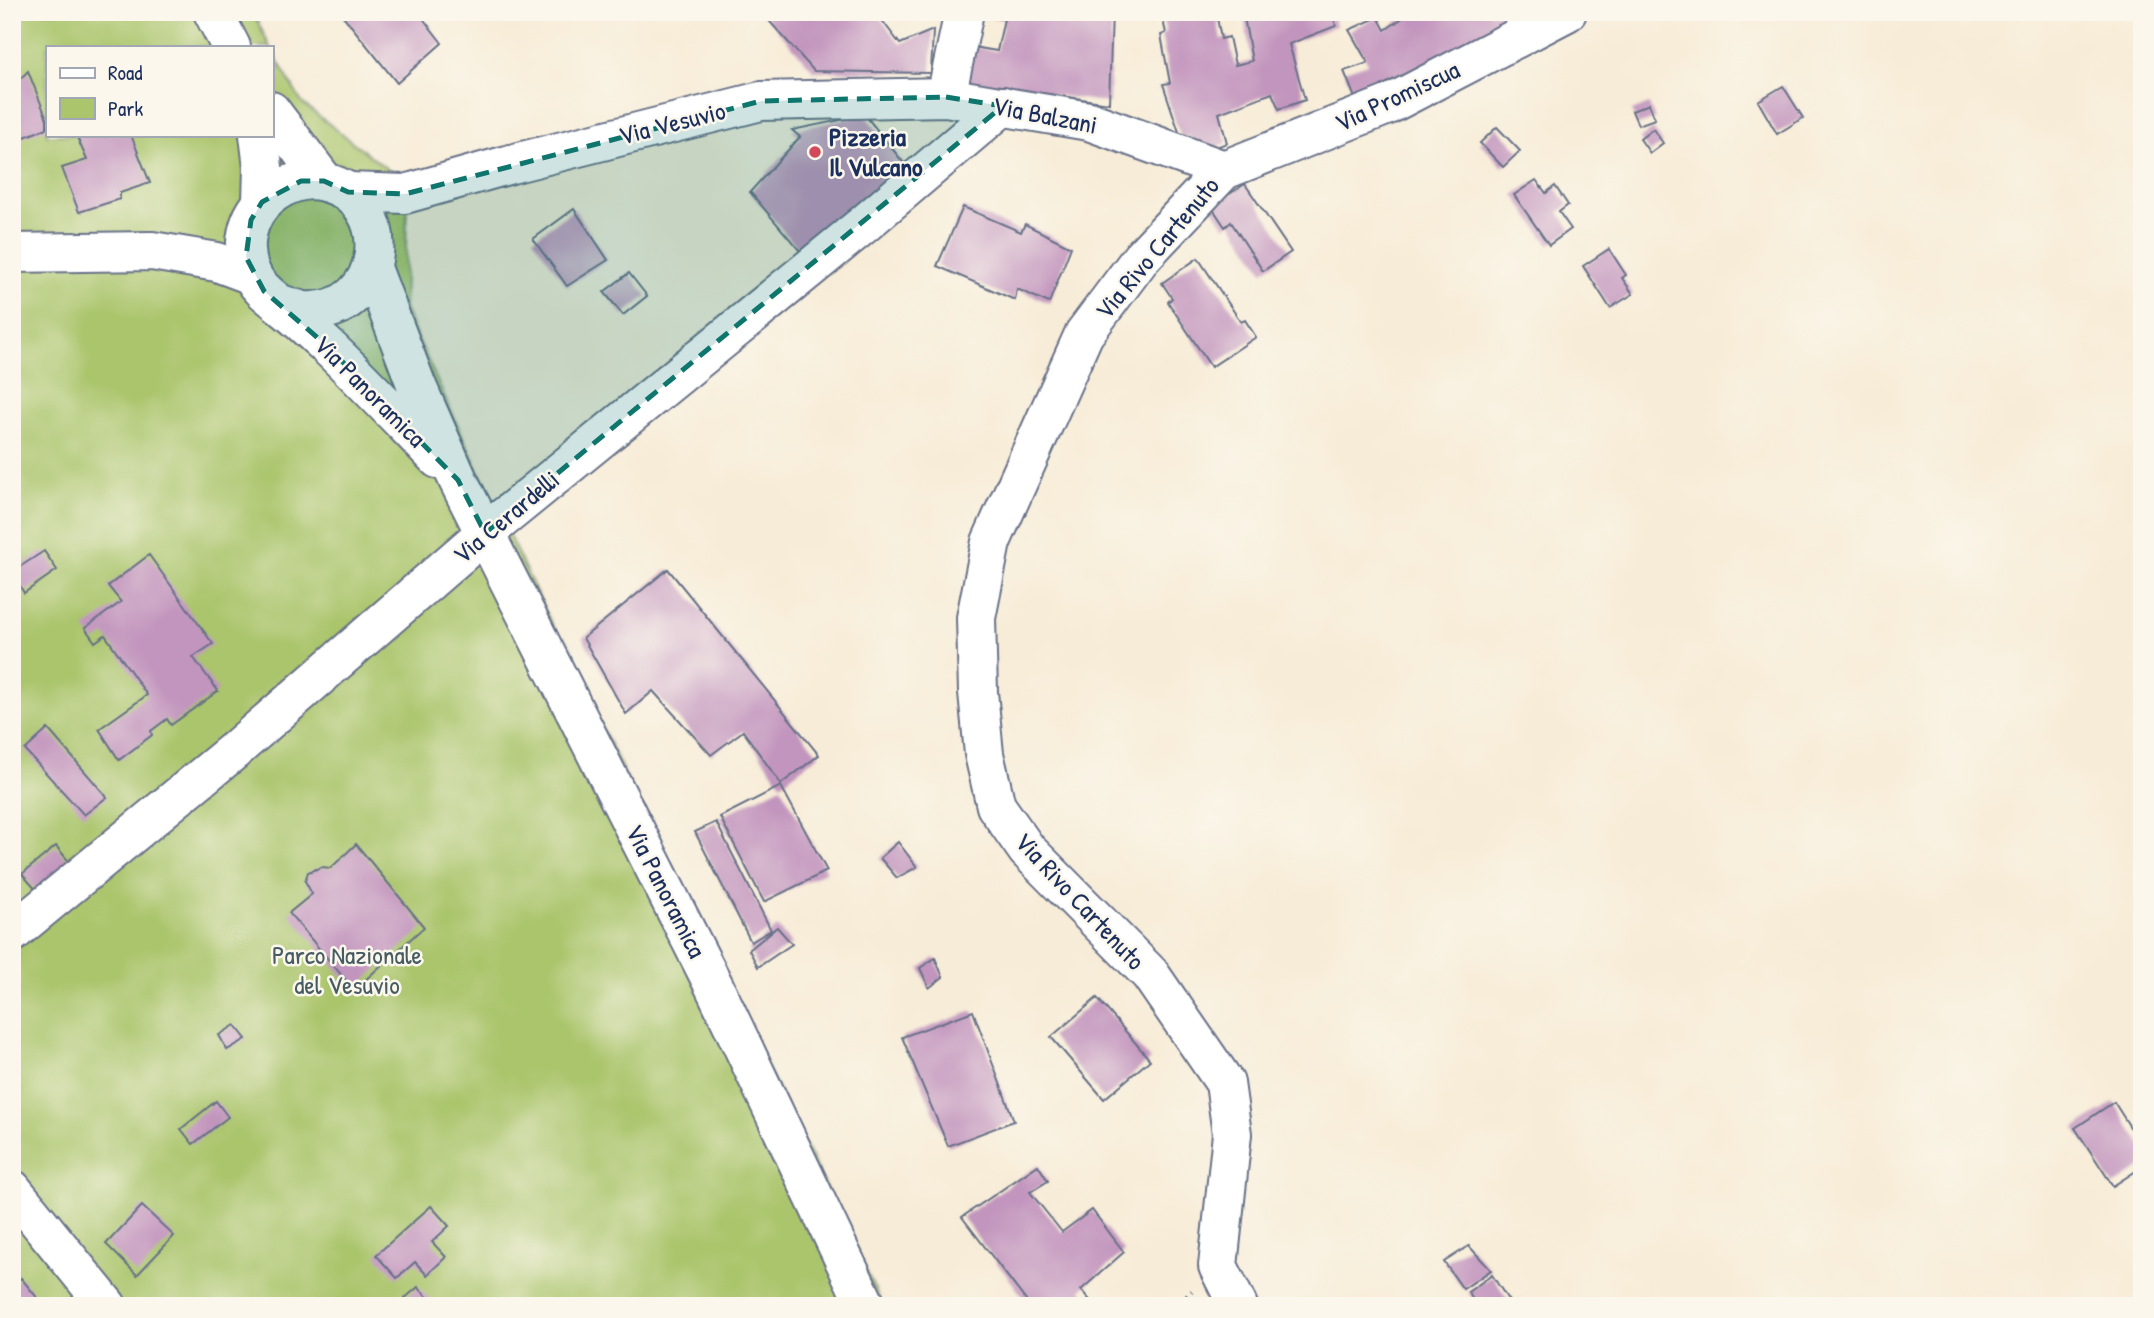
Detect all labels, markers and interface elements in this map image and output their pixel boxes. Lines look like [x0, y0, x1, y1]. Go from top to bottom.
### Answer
legend [46, 46, 273, 136]
street label: Via Promiscua [1329, 51, 1465, 140]
text: Road [108, 58, 142, 87]
street label: Via Balzani [990, 87, 1100, 142]
street label: Via Vesuvio [615, 92, 729, 153]
text: Park [108, 94, 143, 123]
place label: Pizzeria Il Vulcano [829, 119, 923, 184]
marker: Pizzeria Il Vulcano [807, 144, 823, 160]
street label: Via Rivo Cartenuto [1087, 169, 1227, 327]
street label: Via Panoramica [307, 327, 434, 454]
street label: Via Cerardelli [445, 462, 566, 571]
street label: Via Panoramica [618, 818, 715, 964]
street label: Via Rivo Cartenuto [1007, 824, 1153, 977]
park label: Parco Nazionale del Vesuvio [272, 937, 422, 1002]

